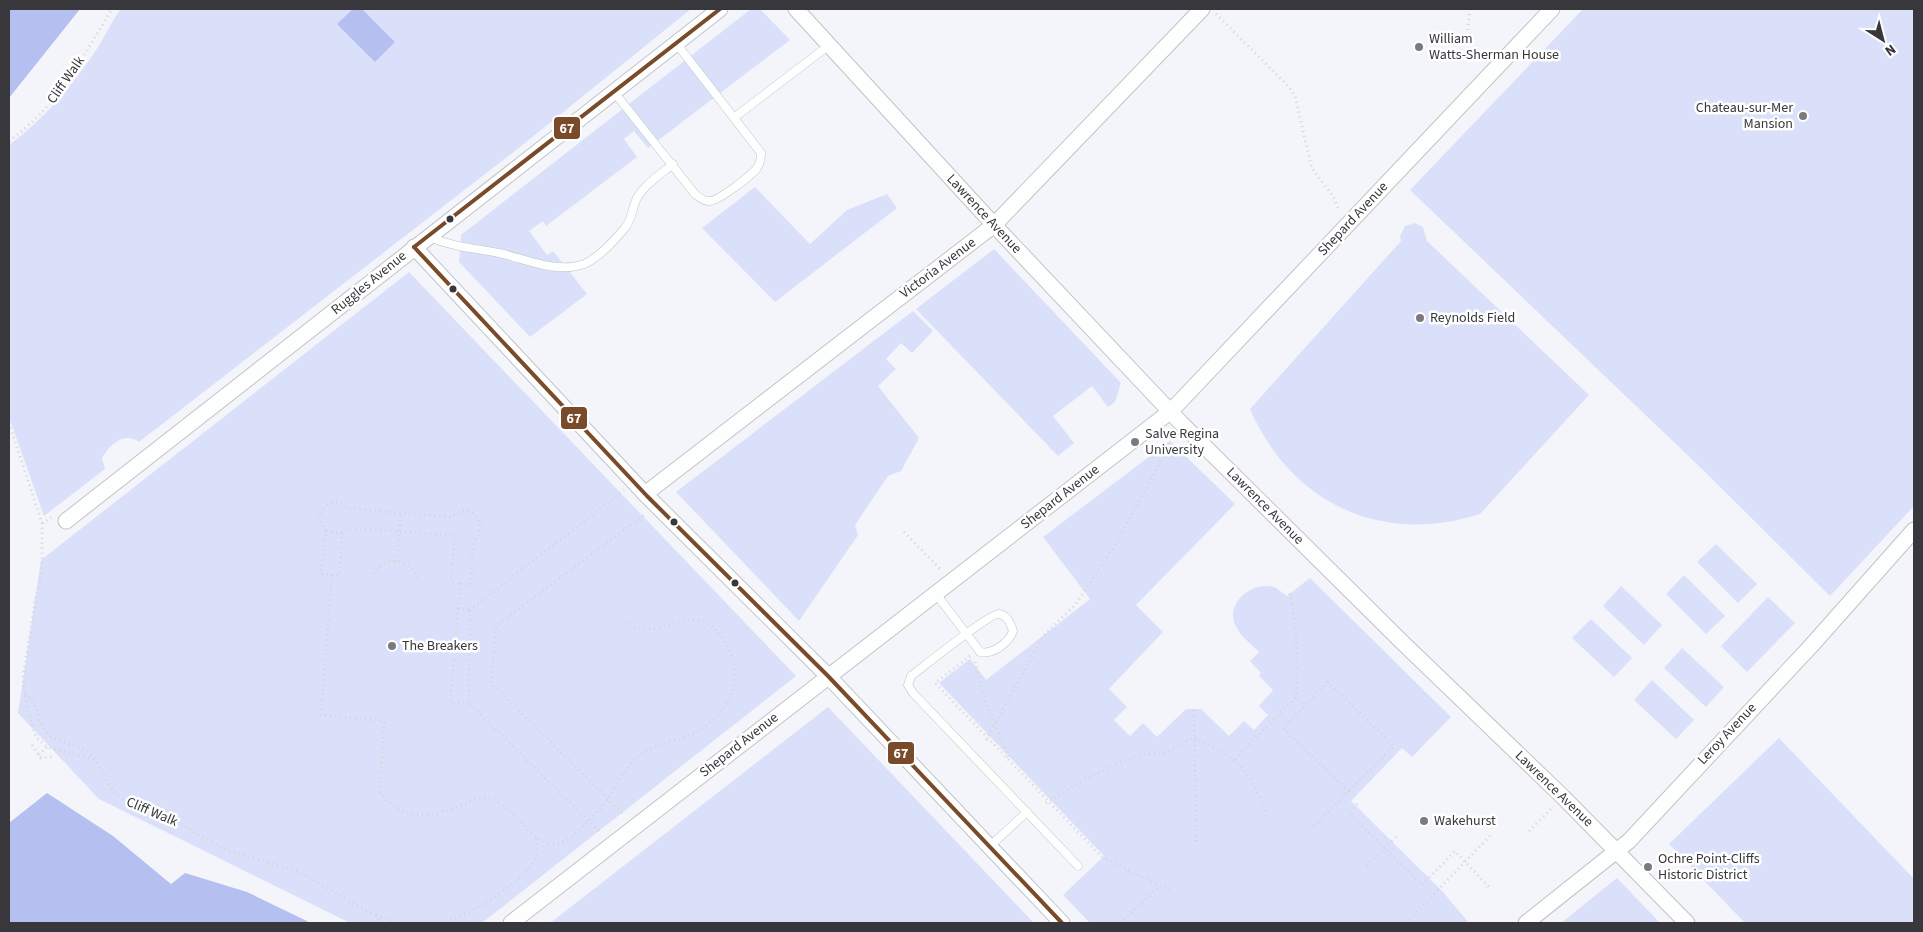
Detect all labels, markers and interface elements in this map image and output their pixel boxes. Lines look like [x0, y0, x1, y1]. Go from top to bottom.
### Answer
north arrow [1858, 15, 1908, 65]
place label: William Watts-Sherman House [1429, 29, 1559, 65]
text: N [1880, 39, 1900, 61]
marker: William Watts-Sherman House [1413, 41, 1425, 53]
street label: Cliff Walk [42, 52, 90, 108]
place label: Chateau-sur-Mer Mansion [1696, 98, 1793, 134]
marker: Chateau-sur-Mer Mansion [1797, 110, 1809, 122]
line badge: 67 [553, 116, 581, 140]
text: 67 [560, 119, 574, 139]
street label: Lawrence Avenue [942, 170, 1026, 258]
street label: Shepard Avenue [1313, 177, 1393, 261]
unlabelled marker [445, 214, 455, 224]
street label: Victoria Avenue [896, 233, 980, 303]
street label: Ruggles Avenue [327, 246, 411, 320]
unlabelled marker [448, 284, 458, 294]
place label: Reynolds Field [1430, 308, 1515, 328]
marker: Reynolds Field [1414, 312, 1426, 324]
line badge: 67 [560, 406, 588, 430]
text: 67 [567, 409, 581, 429]
place label: Salve Regina University [1145, 424, 1219, 460]
marker: Salve Regina University [1129, 436, 1141, 448]
street label: Shepard Avenue [1016, 460, 1104, 534]
street label: Lawrence Avenue [1222, 463, 1308, 549]
unlabelled marker [669, 517, 679, 527]
unlabelled marker [730, 578, 740, 588]
place label: The Breakers [402, 636, 478, 656]
marker: The Breakers [386, 640, 398, 652]
street label: Leroy Avenue [1693, 699, 1761, 769]
street label: Shepard Avenue [695, 708, 783, 782]
line badge: 67 [887, 741, 915, 765]
text: 67 [894, 744, 908, 764]
street label: Lawrence Avenue [1510, 746, 1598, 832]
street label: Cliff Walk [123, 792, 181, 832]
place label: Wakehurst [1434, 811, 1496, 831]
marker: Wakehurst [1418, 815, 1430, 827]
place label: Ochre Point-Cliffs Historic District [1658, 849, 1760, 885]
marker: Ochre Point-Cliffs Historic District [1642, 861, 1654, 873]

